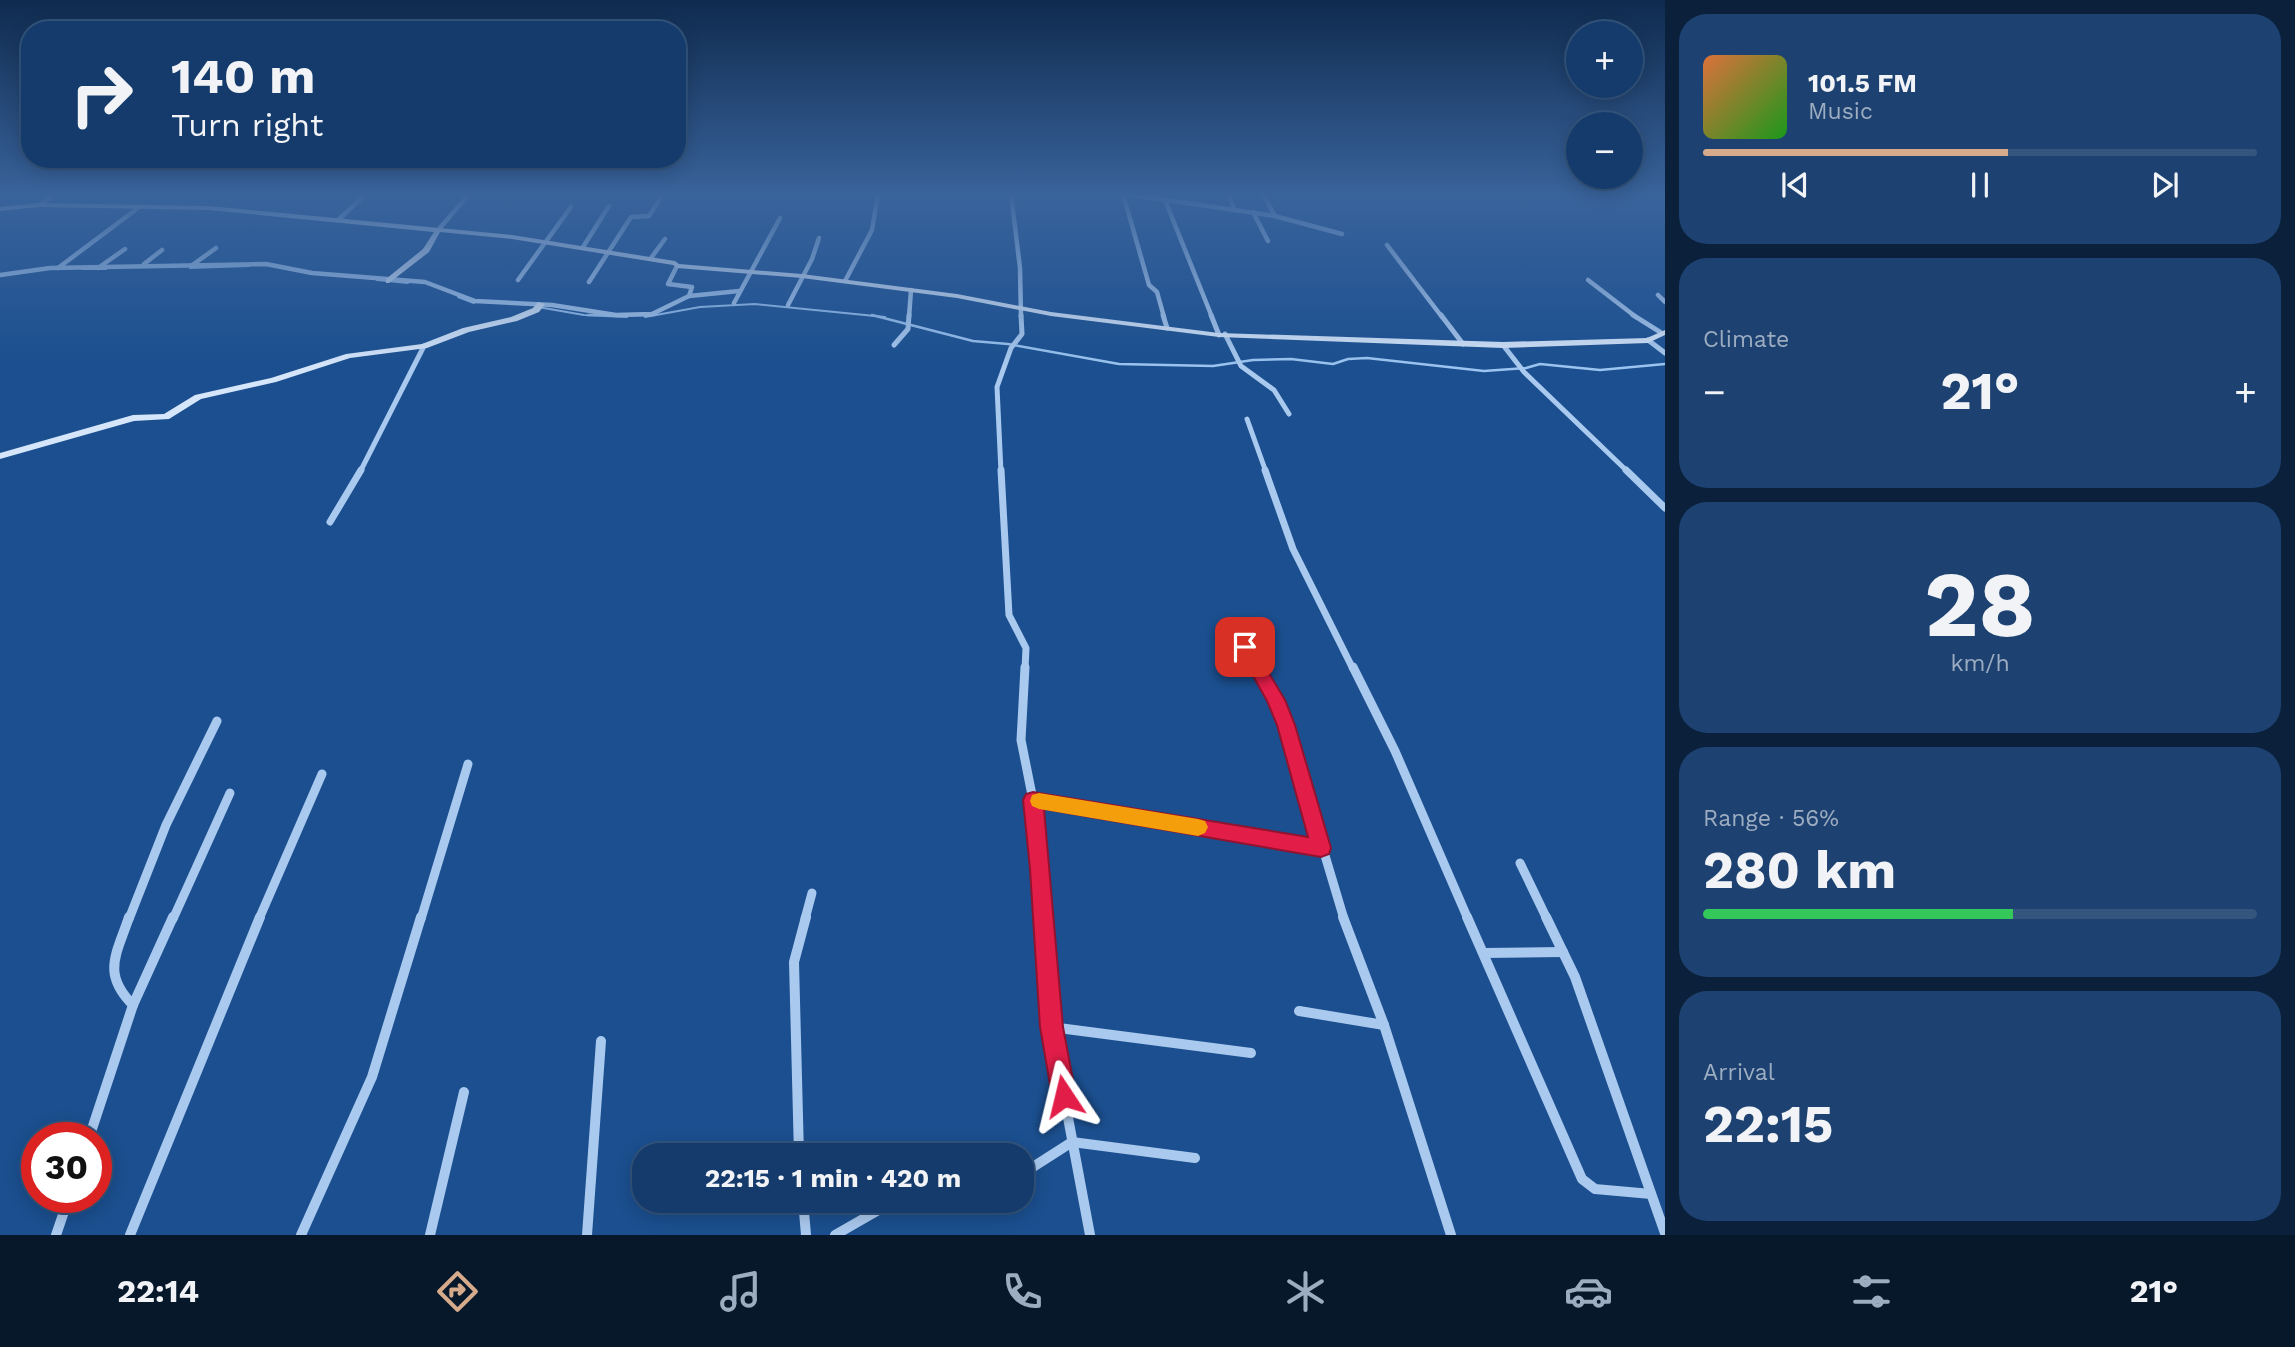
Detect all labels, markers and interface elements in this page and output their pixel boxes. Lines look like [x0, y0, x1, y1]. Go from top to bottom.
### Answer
map controls [1566, 21, 1643, 189]
button: + [1566, 21, 1643, 98]
text: 140 m [171, 47, 315, 105]
icon: right [56, 49, 147, 140]
text: 101.5 FM [1808, 68, 1917, 98]
text: Music [1808, 98, 1873, 125]
text: Turn right [171, 106, 323, 144]
button: − [1566, 112, 1643, 189]
icon: previous [1776, 166, 1814, 204]
icon: pause [1961, 166, 1999, 204]
icon: next [2146, 166, 2184, 204]
text: Climate [1703, 326, 1789, 353]
text: 21° [1940, 361, 2020, 422]
text: − [1703, 370, 1726, 414]
text: + [2234, 370, 2257, 414]
text: 28 [1924, 551, 2036, 658]
pin [1215, 617, 1275, 677]
icon: arrive [1226, 628, 1264, 666]
text: km/h [1950, 650, 2010, 677]
text: Range · 56% [1703, 805, 1839, 832]
text: 280 km [1703, 840, 1896, 901]
position arrow [1027, 1059, 1101, 1133]
text: Arrival [1703, 1059, 1775, 1086]
text: 22:15 [1703, 1094, 1833, 1155]
speed limit sign: 30 [21, 1122, 112, 1213]
text: 22:15 · 1 min · 420 m [705, 1163, 961, 1193]
icon: directions [433, 1267, 482, 1316]
icon: music [716, 1267, 765, 1316]
icon: phone [998, 1267, 1047, 1316]
icon: climate [1281, 1267, 1330, 1316]
icon: car [1564, 1267, 1613, 1316]
icon: filters [1847, 1267, 1896, 1316]
text: 22:14 [117, 1272, 199, 1310]
text: 21° [2129, 1272, 2178, 1310]

